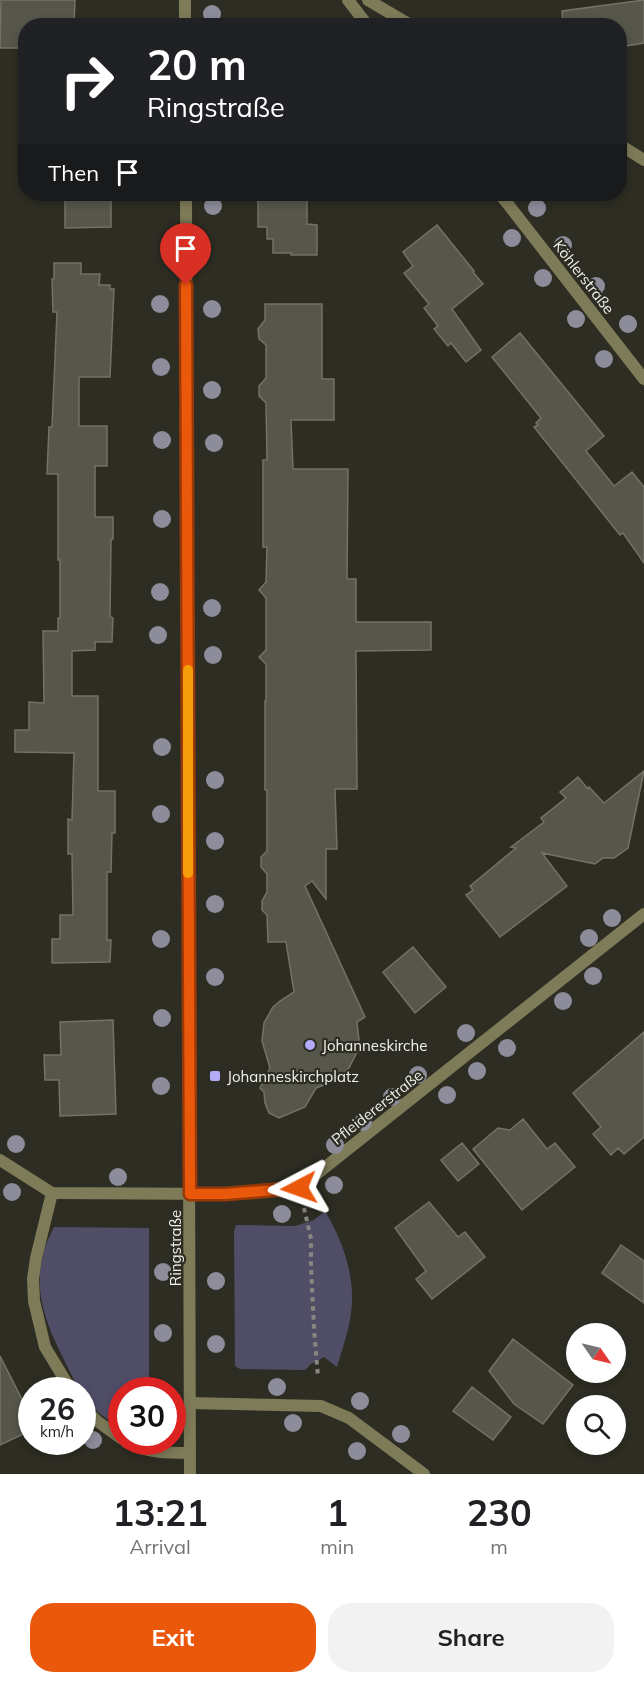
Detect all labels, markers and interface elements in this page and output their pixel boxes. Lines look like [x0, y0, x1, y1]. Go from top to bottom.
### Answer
text: 20 m [147, 38, 247, 91]
icon: right [48, 42, 126, 120]
text: Ringstraße [147, 90, 285, 124]
icon: arrive [111, 156, 144, 189]
text: Then [48, 159, 99, 187]
pin [160, 223, 211, 285]
icon: arrive [169, 232, 202, 265]
street label: Köhlerstraße [549, 236, 619, 318]
place label: Johanneskirche [322, 1036, 428, 1055]
marker: Johanneskirche [303, 1038, 317, 1052]
street label: Pfleidererstraße [327, 1065, 427, 1149]
place label: Johanneskirchplatz [227, 1067, 359, 1086]
marker: Johanneskirchplatz [208, 1069, 222, 1083]
position arrow [267, 1156, 331, 1220]
street label: Ringstraße [166, 1210, 185, 1286]
north arrow [566, 1323, 626, 1383]
map controls [566, 1323, 626, 1455]
speed limit sign: 30 [108, 1377, 186, 1455]
text: 26 [39, 1390, 75, 1428]
button: search [566, 1395, 626, 1455]
text: km/h [40, 1422, 74, 1441]
text: 13:21 [112, 1490, 208, 1535]
text: 1 [326, 1490, 348, 1535]
text: 230 [467, 1490, 532, 1535]
text: Arrival [130, 1534, 191, 1559]
text: min [320, 1534, 354, 1559]
text: m [490, 1534, 508, 1559]
button: Exit [30, 1603, 316, 1672]
button: Share [328, 1603, 614, 1672]

